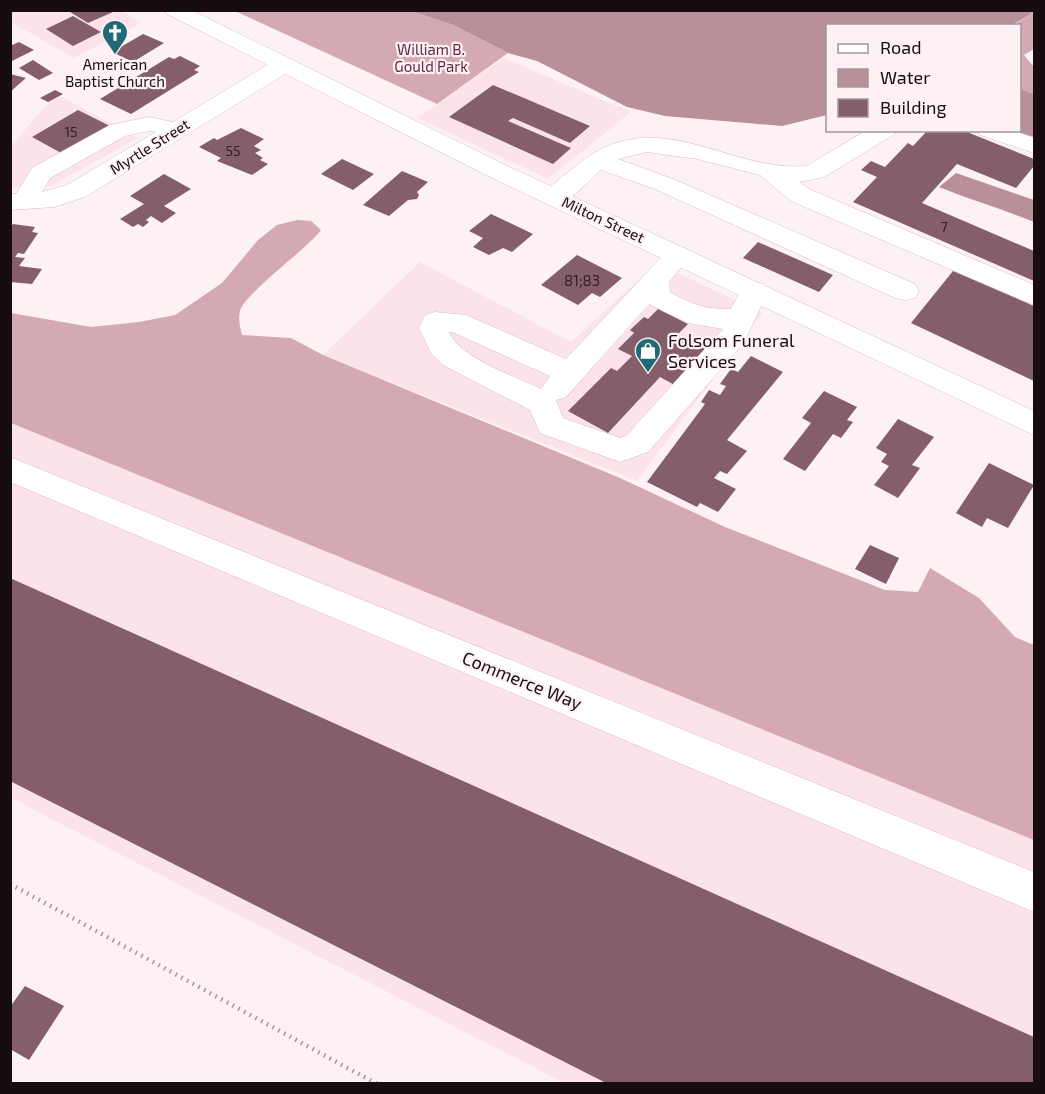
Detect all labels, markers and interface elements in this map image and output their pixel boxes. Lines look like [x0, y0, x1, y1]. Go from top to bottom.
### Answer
church icon: American Baptist Church [100, 18, 130, 56]
legend [826, 24, 1021, 132]
text: Road [880, 36, 921, 58]
park label: William B. Gould Park [394, 40, 468, 75]
place label: American Baptist Church [65, 55, 165, 90]
text: Water [880, 66, 930, 88]
text: Building [880, 96, 947, 118]
street label: Myrtle Street [106, 114, 193, 178]
house number: 15 [64, 123, 78, 140]
house number: 55 [225, 142, 241, 159]
street label: Milton Street [559, 192, 648, 246]
house number: 7 [940, 218, 948, 235]
house number: 81;83 [564, 271, 600, 289]
place label: Folsom Funeral Services [668, 329, 795, 372]
shop icon: Folsom Funeral Services [633, 336, 663, 374]
street label: Commerce Way [459, 646, 586, 714]

